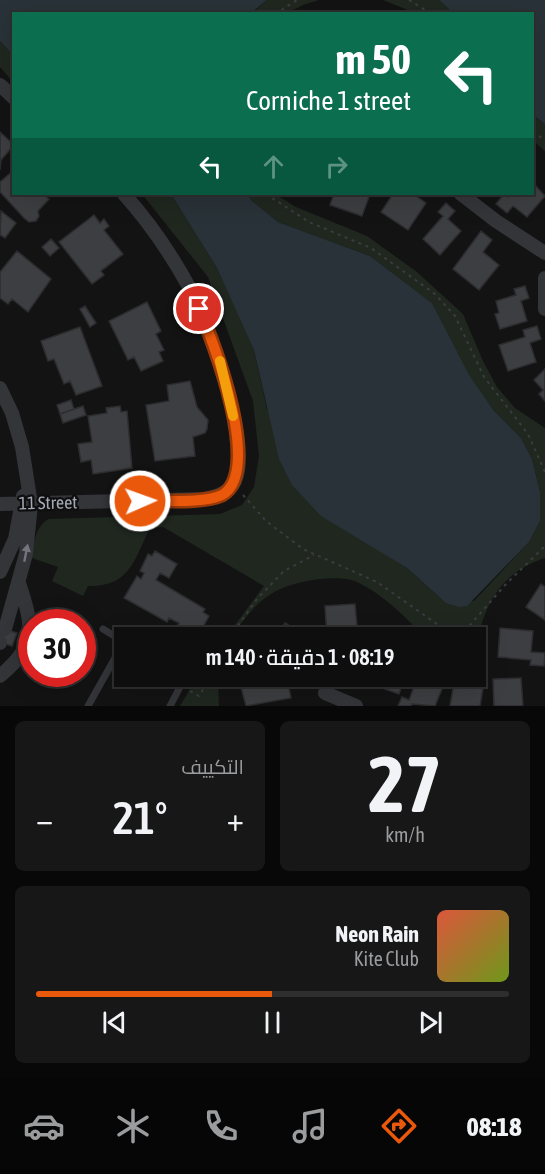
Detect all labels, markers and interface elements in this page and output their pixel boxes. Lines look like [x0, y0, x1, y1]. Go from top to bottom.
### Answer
text: 50 m [336, 35, 411, 83]
icon: left [432, 36, 510, 114]
text: Corniche 1 street [246, 85, 411, 116]
icon: left [194, 150, 227, 183]
icon: ahead [257, 150, 290, 183]
icon: right [320, 150, 353, 183]
pin [173, 283, 224, 334]
icon: arrive [182, 292, 215, 325]
position arrow [108, 469, 172, 533]
street label: 11 Street [18, 491, 78, 514]
one-way arrow [22, 543, 31, 562]
speed limit sign: 30 [18, 609, 96, 687]
text: 08:19 · 1 دقيقة · 140 m [206, 644, 394, 670]
text: 27 [368, 739, 442, 829]
text: التكييف [181, 755, 244, 778]
text: 21° [113, 792, 167, 844]
text: − [36, 800, 53, 838]
text: + [227, 800, 244, 838]
text: km/h [385, 823, 425, 846]
text: Neon Rain [335, 921, 419, 947]
text: Kite Club [354, 947, 419, 970]
icon: previous [98, 1006, 131, 1039]
icon: pause [256, 1006, 289, 1039]
icon: next [414, 1006, 447, 1039]
icon: car [23, 1105, 65, 1147]
icon: climate [112, 1105, 154, 1147]
icon: phone [200, 1105, 242, 1147]
icon: music [289, 1105, 331, 1147]
icon: directions [378, 1105, 420, 1147]
text: 08:18 [466, 1111, 522, 1142]

